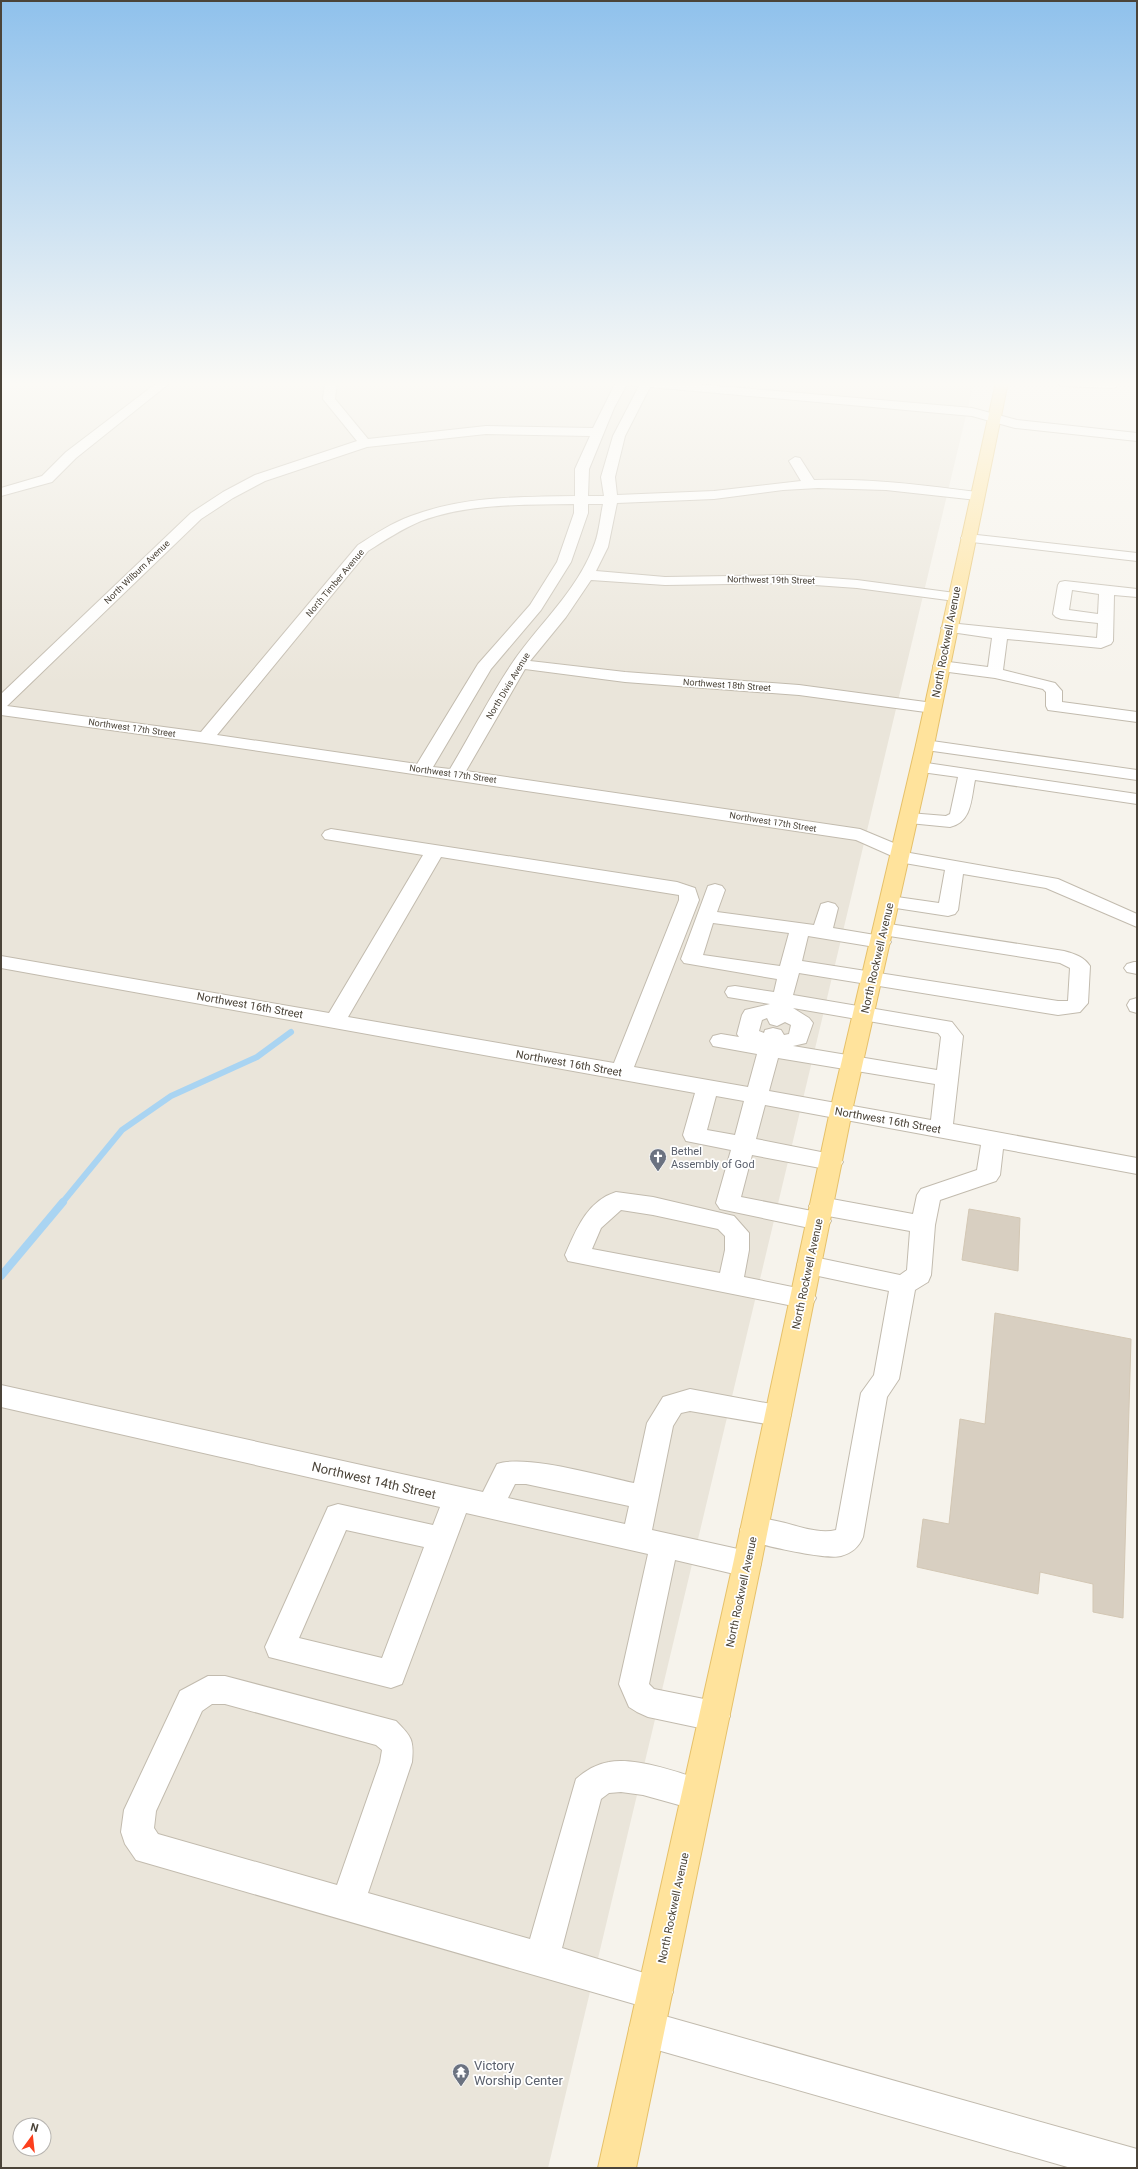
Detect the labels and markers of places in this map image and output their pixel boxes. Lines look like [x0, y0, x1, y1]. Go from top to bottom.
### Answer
place label: Bethel Assembly of God [671, 1145, 755, 1171]
church icon: Bethel Assembly of God [648, 1147, 668, 1172]
place label: Victory Worship Center [474, 2058, 563, 2088]
temple icon: Victory Worship Center [451, 2062, 471, 2087]

